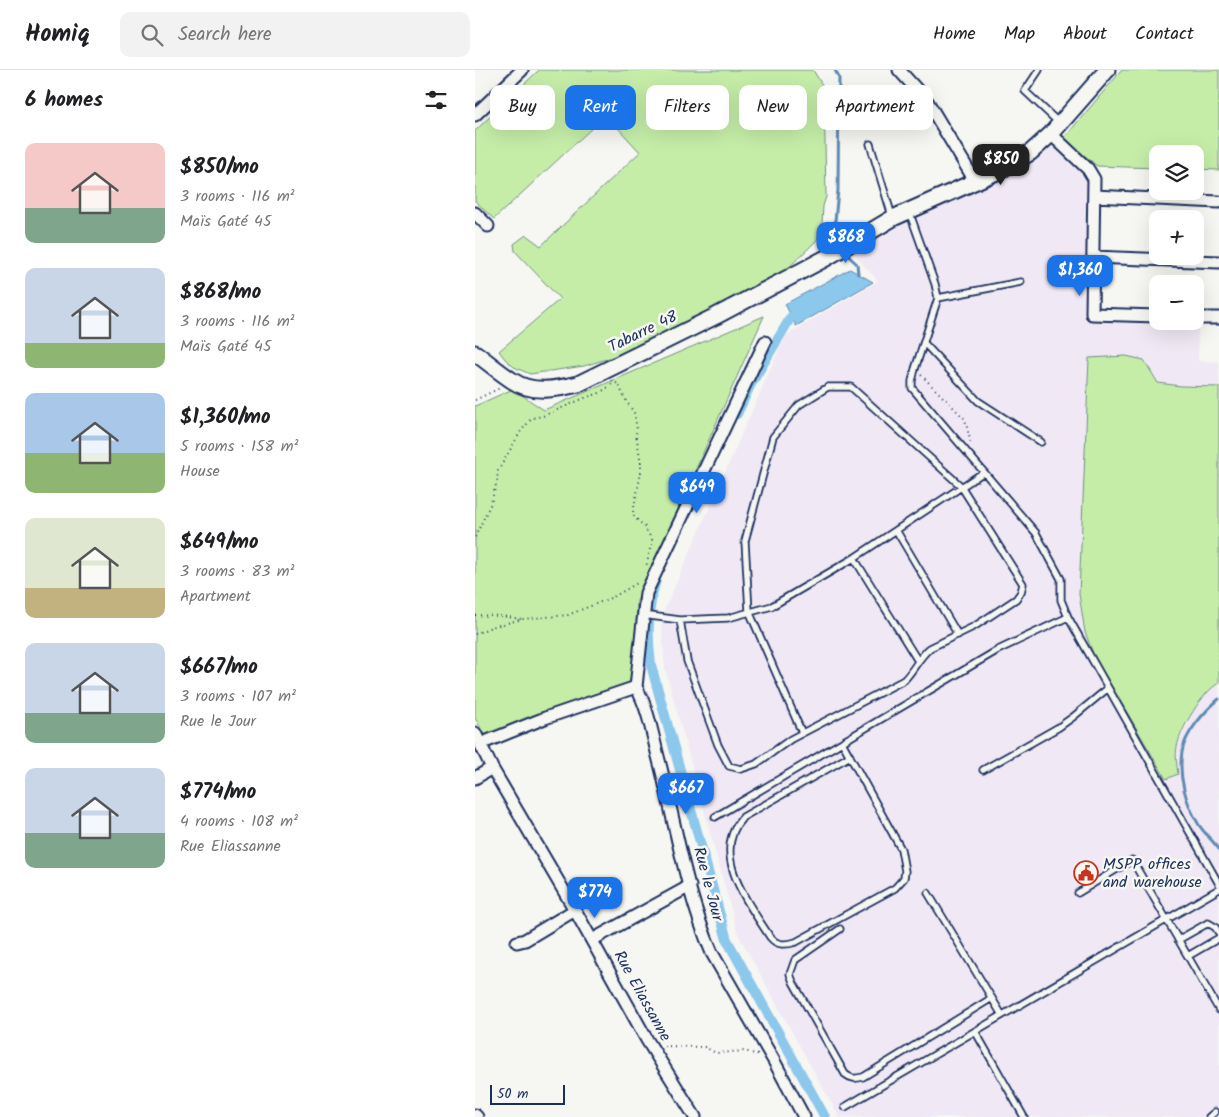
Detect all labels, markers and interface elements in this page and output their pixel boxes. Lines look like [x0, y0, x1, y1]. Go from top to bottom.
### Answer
search box [120, 12, 470, 57]
text: Homiq [25, 15, 90, 54]
text: Search here [178, 20, 272, 50]
text: Home [933, 20, 976, 49]
text: Map [1004, 20, 1035, 49]
text: About [1063, 20, 1107, 49]
text: Contact [1135, 20, 1194, 49]
icon: search [138, 21, 166, 49]
text: 6 homes [25, 84, 103, 117]
chip: Buy [490, 85, 555, 130]
chip: Rent [565, 85, 636, 130]
chip: Filters [646, 85, 729, 130]
chip: New [739, 85, 807, 130]
chip: Apartment [817, 85, 933, 130]
icon: filters [422, 86, 450, 114]
pin: $850 [971, 144, 1031, 186]
map controls [1149, 145, 1204, 330]
button: layers [1149, 145, 1204, 200]
text: $850 [983, 147, 1019, 172]
text: $850/mo [180, 151, 259, 184]
icon: home [65, 163, 125, 223]
text: 3 rooms · 116 m² [180, 184, 295, 209]
text: Maïs Gaté 45 [180, 209, 271, 234]
button: + [1149, 210, 1204, 265]
pin: $868 [816, 222, 876, 264]
text: $868 [827, 225, 865, 250]
pin: $1,360 [1039, 254, 1121, 297]
text: $1,360 [1058, 258, 1102, 283]
button: − [1149, 275, 1204, 330]
text: $868/mo [180, 276, 261, 309]
icon: home [65, 288, 125, 348]
street label: Tabarre 48 [604, 304, 682, 360]
text: 3 rooms · 116 m² [180, 309, 295, 334]
text: Maïs Gaté 45 [180, 334, 271, 359]
text: $1,360/mo [180, 401, 271, 434]
icon: home [65, 413, 125, 473]
text: 5 rooms · 158 m² [180, 434, 298, 459]
text: House [180, 459, 220, 484]
pin: $649 [667, 472, 727, 514]
text: $649 [680, 475, 714, 500]
text: $649/mo [180, 526, 259, 559]
icon: home [65, 538, 125, 598]
text: 3 rooms · 83 m² [180, 559, 294, 584]
text: Apartment [180, 584, 251, 609]
text: $667/mo [180, 651, 258, 684]
icon: home [65, 663, 125, 723]
text: 3 rooms · 107 m² [180, 684, 296, 709]
text: Rue le Jour [180, 709, 256, 734]
pin: $667 [656, 772, 716, 815]
text: $774/mo [180, 776, 256, 809]
text: $667 [669, 776, 703, 801]
icon: home [65, 788, 125, 848]
text: 4 rooms · 108 m² [180, 809, 298, 834]
text: Rue Eliassanne [180, 834, 281, 859]
street label: Rue le Jour [686, 844, 730, 926]
place label: MSPP offices and warehouse [1103, 852, 1202, 895]
public building icon: MSPP offices and warehouse [1073, 860, 1099, 886]
pin: $774 [565, 876, 625, 919]
text: $774 [578, 880, 612, 905]
street label: Rue Eliassanne [607, 946, 677, 1046]
scale bar [490, 1082, 565, 1105]
text: 50 m [497, 1083, 528, 1105]

